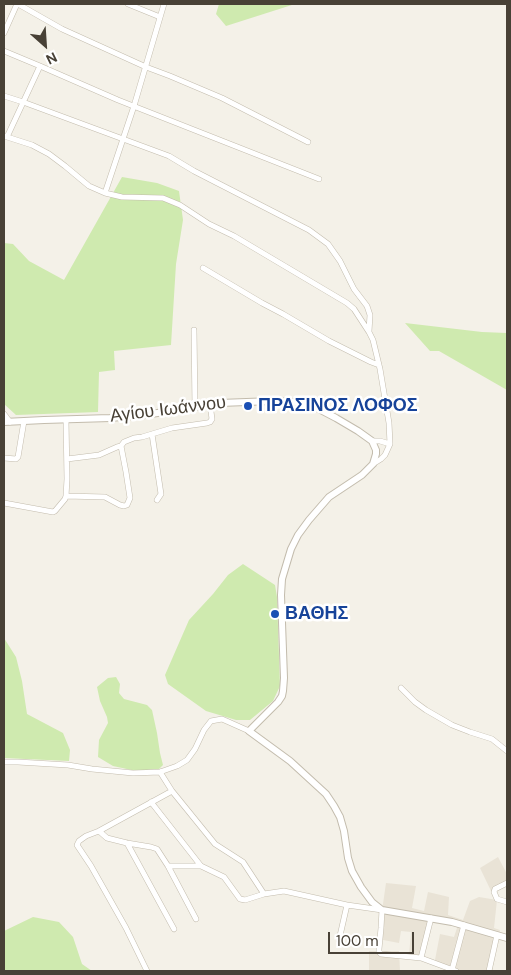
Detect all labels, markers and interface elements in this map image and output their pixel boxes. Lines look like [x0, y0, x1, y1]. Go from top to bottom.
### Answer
north arrow [20, 20, 70, 70]
text: N [43, 48, 60, 69]
street label: Αγίου Ιωάννου [109, 392, 227, 428]
place label: ΠΡΑΣΙΝΟΣ ΛΟΦΟΣ [258, 395, 418, 417]
marker: ΠΡΑΣΙΝΟΣ ΛΟΦΟΣ [242, 400, 254, 412]
place label: ΒΑΘΗΣ [285, 603, 348, 625]
marker: ΒΑΘΗΣ [269, 608, 281, 620]
scale bar [331, 922, 417, 954]
text: 100 m [336, 931, 379, 951]

